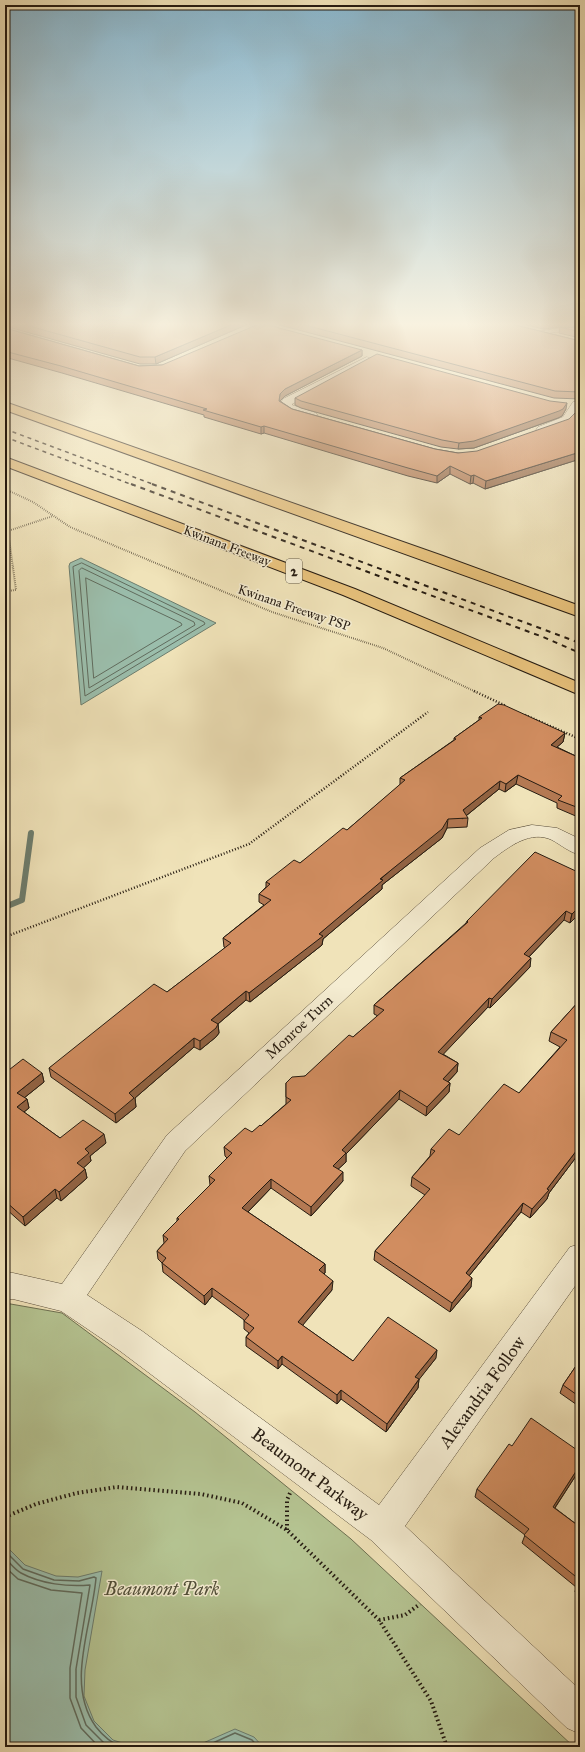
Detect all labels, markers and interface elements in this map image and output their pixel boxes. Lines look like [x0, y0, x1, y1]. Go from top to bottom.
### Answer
street label: Kwinana Freeway [181, 522, 274, 570]
road number: 2 [286, 559, 302, 583]
street label: Kwinana Freeway PSP [236, 581, 353, 635]
street label: Monroe Turn [262, 991, 336, 1063]
street label: Alexandria Follow [433, 1332, 530, 1453]
street label: Beaumont Parkway [247, 1423, 373, 1526]
park label: Beaumont Park [104, 1578, 219, 1600]

